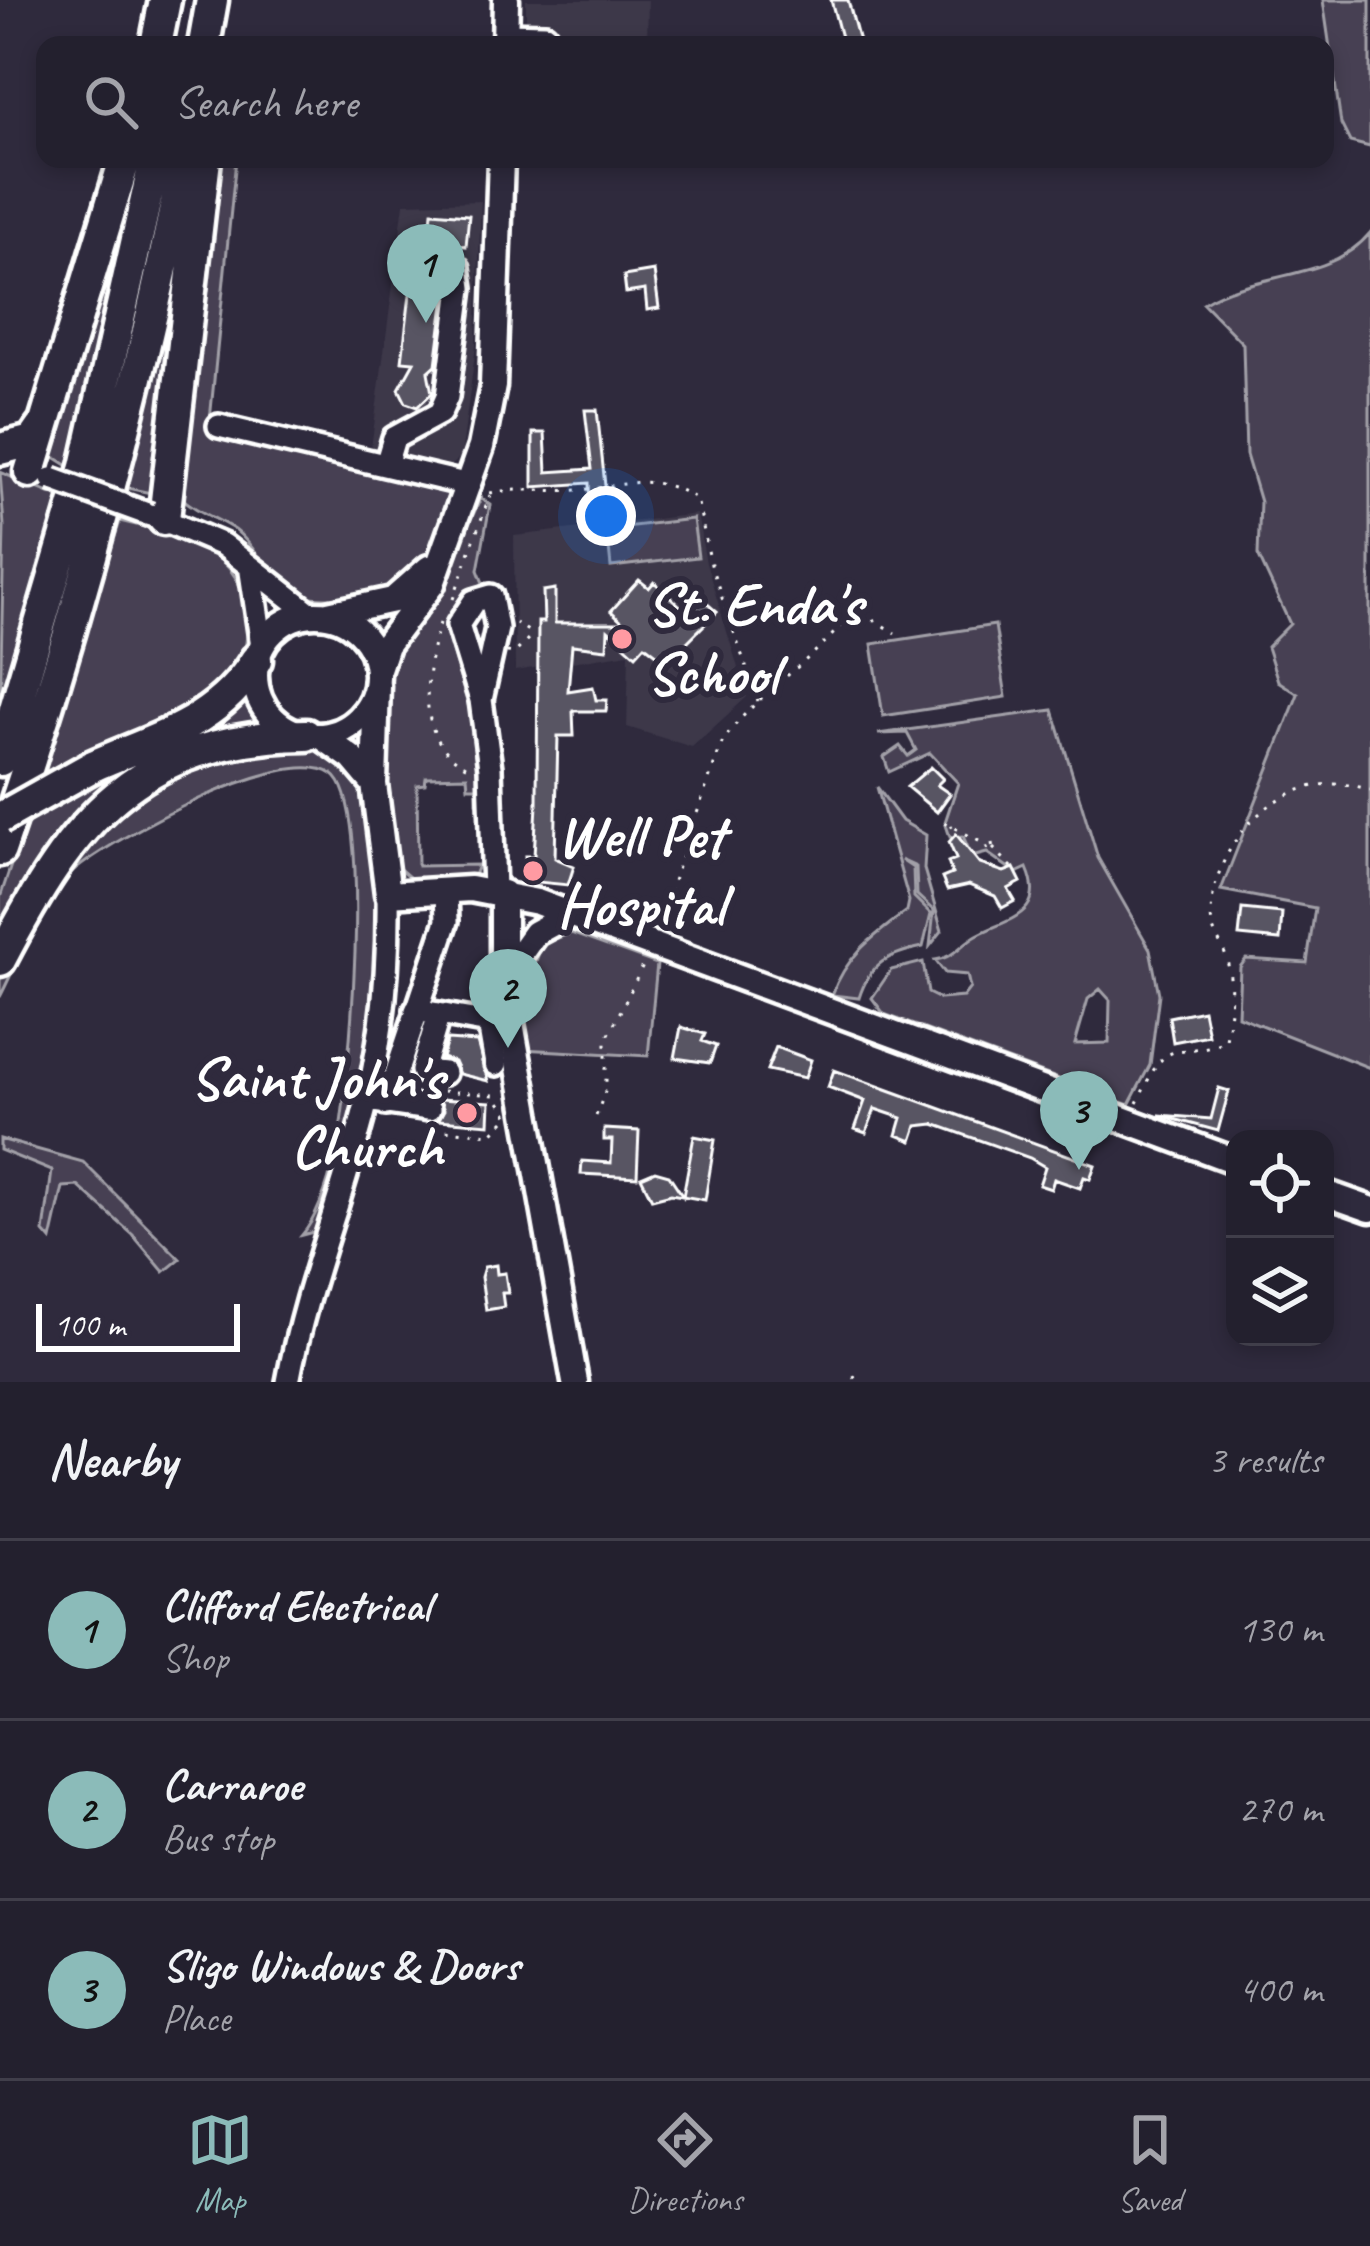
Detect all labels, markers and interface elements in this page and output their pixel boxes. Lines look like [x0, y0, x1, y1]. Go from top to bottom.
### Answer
search box [36, 36, 1334, 168]
icon: search [78, 69, 144, 135]
text: Search here [174, 74, 357, 131]
pin: 1 [387, 224, 465, 323]
your location [576, 486, 636, 546]
place label: St. Enda's School [646, 566, 868, 711]
marker: St. Enda's School [609, 626, 635, 652]
place label: Well Pet Hospital [557, 798, 736, 943]
marker: Well Pet Hospital [520, 858, 546, 884]
pin: 2 [469, 949, 547, 1048]
place label: Saint John's Church [190, 1040, 449, 1185]
pin: 3 [1040, 1071, 1118, 1170]
marker: Saint John's Church [454, 1100, 480, 1126]
map controls [1226, 1130, 1334, 1346]
button: locate [1226, 1130, 1334, 1238]
button: layers [1226, 1238, 1334, 1346]
scale bar [36, 1298, 240, 1351]
text: 100 m [54, 1304, 125, 1346]
text: Nearby [48, 1428, 176, 1492]
text: 3 results [1208, 1436, 1322, 1485]
text: Clifford Electrical [162, 1577, 431, 1634]
text: 1 [78, 1605, 96, 1654]
text: 130 m [1238, 1605, 1322, 1654]
text: Shop [162, 1634, 228, 1683]
text: Carraroe [162, 1757, 302, 1814]
text: 2 [78, 1785, 96, 1834]
text: 270 m [1238, 1785, 1322, 1834]
text: Bus stop [162, 1814, 274, 1863]
text: Sligo Windows & Doors [162, 1937, 519, 1994]
text: 3 [78, 1965, 96, 2014]
text: 400 m [1238, 1965, 1322, 2014]
text: Place [162, 1994, 230, 2043]
tab: Map [187, 2107, 253, 2221]
tab: Directions [628, 2107, 742, 2221]
tab: Saved [1117, 2107, 1183, 2221]

